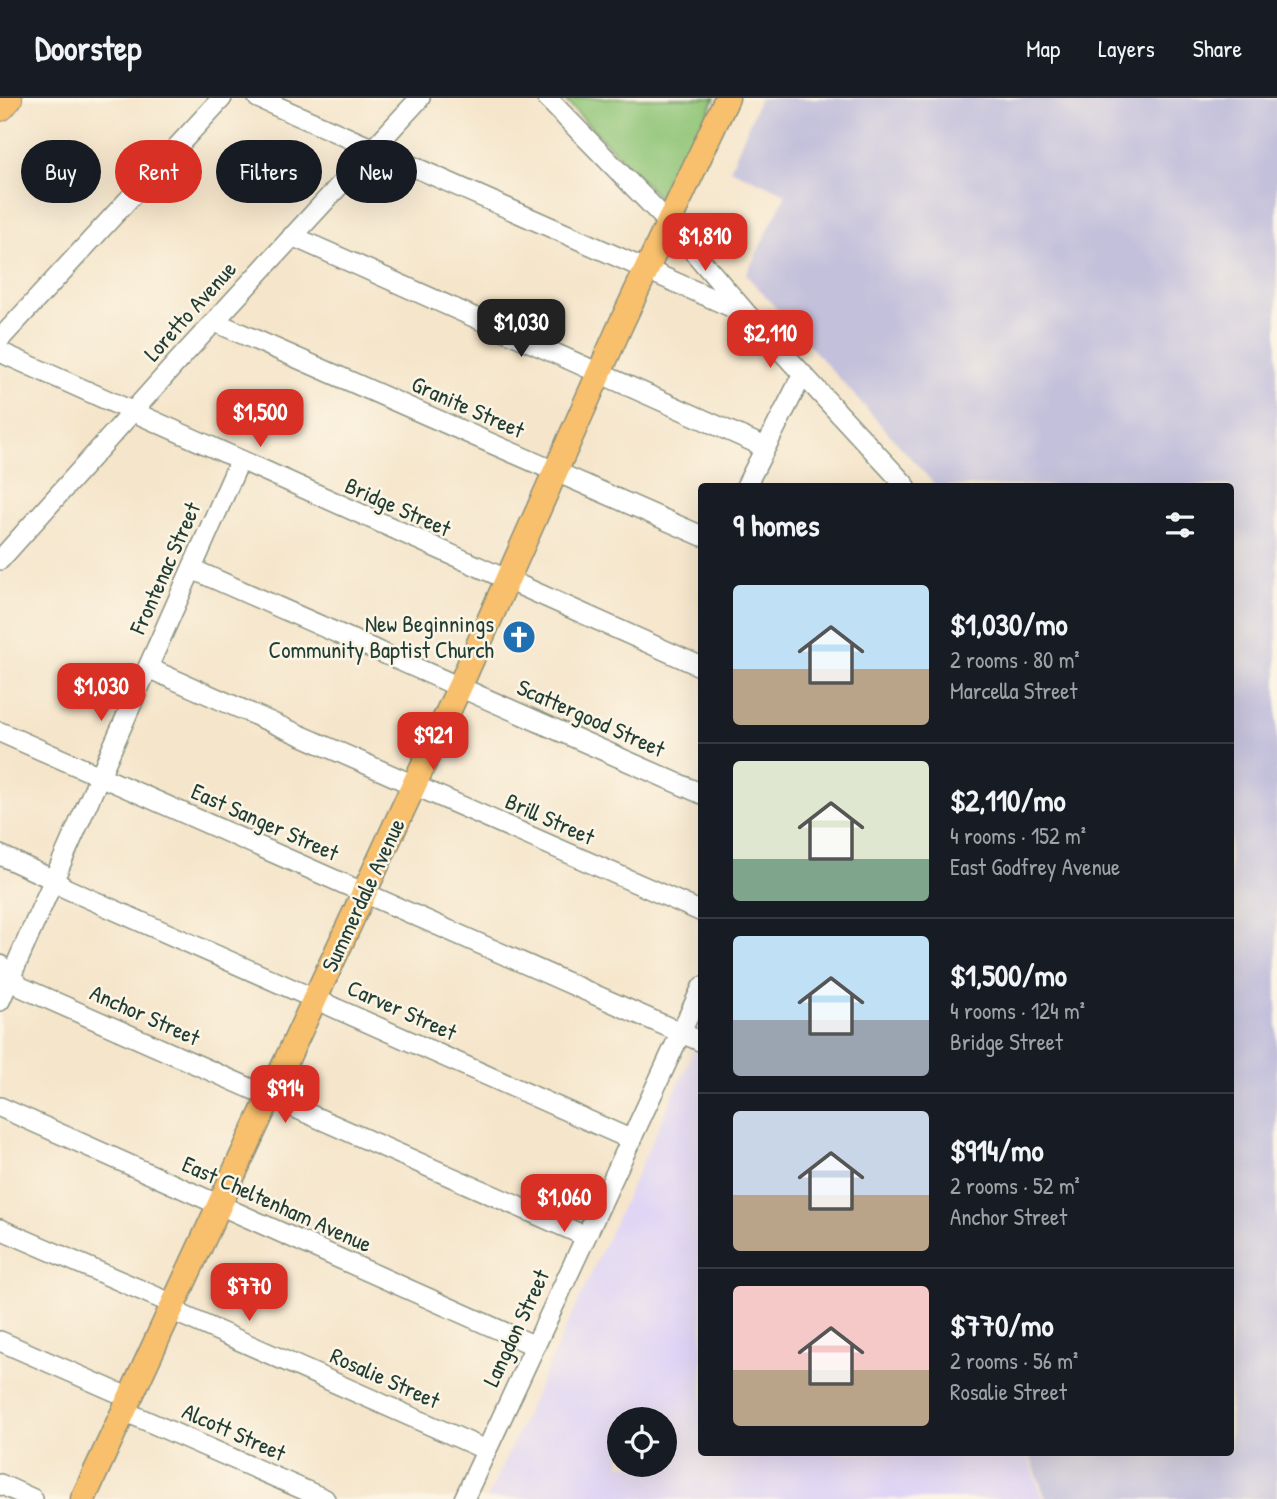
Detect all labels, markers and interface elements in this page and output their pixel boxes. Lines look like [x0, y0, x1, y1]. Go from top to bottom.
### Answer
text: Doorstep [35, 26, 141, 70]
text: Map [1026, 32, 1060, 64]
text: Layers [1098, 32, 1155, 64]
text: Share [1193, 32, 1242, 64]
chip: Buy [21, 140, 101, 203]
chip: Rent [115, 140, 202, 203]
chip: Filters [216, 140, 322, 203]
chip: New [336, 140, 417, 203]
pin: $1,810 [648, 214, 762, 273]
text: $1,810 [678, 220, 732, 251]
street label: Loretto Avenue [136, 254, 243, 367]
pin: $1,030 [464, 300, 578, 359]
text: $1,030 [493, 306, 549, 337]
pin: $2,110 [713, 310, 827, 370]
text: $2,110 [743, 317, 797, 348]
street label: Granite Street [407, 368, 530, 446]
pin: $1,500 [203, 390, 317, 449]
text: $1,500 [233, 396, 288, 427]
street label: Bridge Street [340, 469, 457, 544]
street label: Frontenac Street [121, 496, 208, 640]
text: 9 homes [733, 505, 820, 545]
icon: filters [1161, 506, 1199, 544]
text: $1,030/mo [950, 604, 1068, 644]
place label: New Beginnings Community Baptist Church [269, 608, 494, 665]
icon: home [789, 613, 873, 697]
church icon: New Beginnings Community Baptist Church [500, 618, 538, 656]
text: 2 rooms · 80 m² [950, 644, 1080, 675]
pin: $1,030 [44, 664, 158, 723]
text: $1,030 [73, 670, 129, 701]
street label: Scattergood Street [512, 671, 671, 764]
text: Marcella Street [950, 675, 1077, 706]
pin: $921 [392, 712, 474, 772]
text: $921 [413, 719, 453, 750]
street label: East Sanger Street [187, 775, 345, 868]
text: $2,110/mo [950, 780, 1066, 820]
street label: Brill Street [501, 785, 601, 852]
icon: home [789, 789, 873, 873]
street label: Summerdale Avenue [313, 813, 412, 977]
text: 4 rooms · 152 m² [950, 820, 1086, 851]
text: East Godfrey Avenue [950, 851, 1120, 882]
text: $1,500/mo [950, 955, 1067, 995]
icon: home [789, 964, 873, 1048]
street label: Carver Street [343, 972, 463, 1048]
street label: Anchor Street [85, 977, 206, 1053]
text: 4 rooms · 124 m² [950, 995, 1085, 1026]
text: Bridge Street [950, 1026, 1063, 1057]
pin: $914 [244, 1066, 326, 1125]
text: $914 [266, 1072, 304, 1103]
text: $914/mo [950, 1130, 1044, 1170]
icon: home [789, 1139, 873, 1223]
street label: East Cheltenham Avenue [178, 1148, 377, 1259]
text: 2 rooms · 52 m² [950, 1170, 1080, 1201]
pin: $1,060 [507, 1174, 621, 1234]
text: $1,060 [537, 1181, 591, 1212]
text: Anchor Street [950, 1201, 1067, 1232]
street label: Langdon Street [475, 1263, 557, 1391]
pin: $770 [208, 1264, 290, 1323]
text: $770 [227, 1270, 271, 1301]
text: $770/mo [950, 1305, 1054, 1345]
icon: home [789, 1314, 873, 1398]
street label: Rosalie Street [326, 1340, 446, 1416]
text: 2 rooms · 56 m² [950, 1345, 1078, 1376]
text: Rosalie Street [950, 1376, 1067, 1407]
street label: Alcott Street [178, 1395, 292, 1469]
map controls [607, 1407, 677, 1477]
button: locate [607, 1407, 677, 1477]

